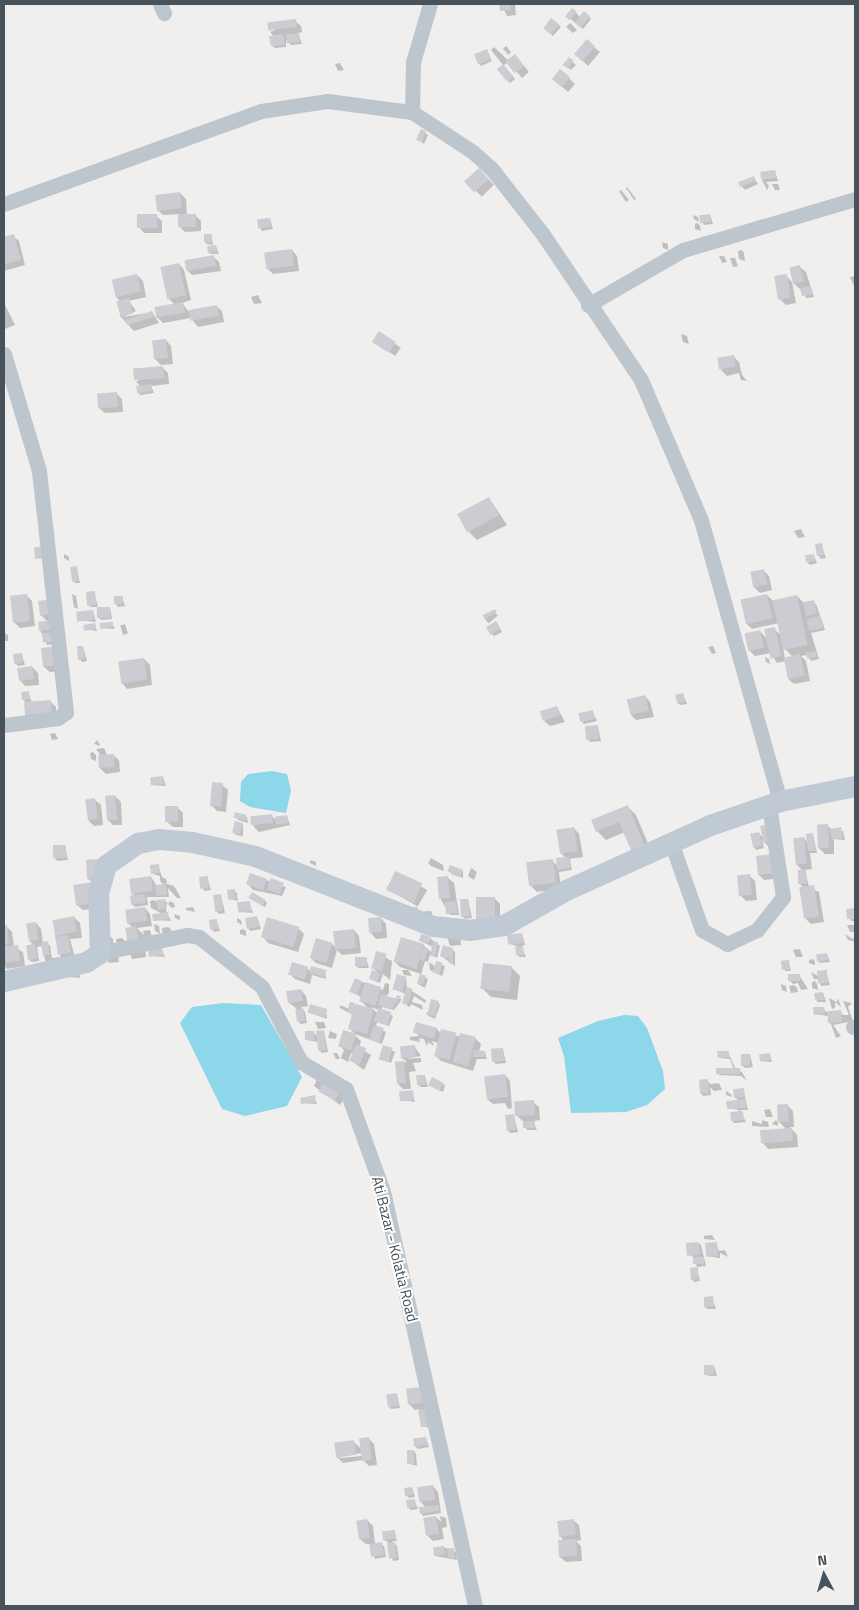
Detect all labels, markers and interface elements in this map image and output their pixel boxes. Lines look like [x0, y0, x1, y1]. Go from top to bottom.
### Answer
street label: Ati Bazar - Kolatia Road [368, 1175, 422, 1323]
text: N [816, 1549, 828, 1571]
north arrow [799, 1550, 849, 1600]

